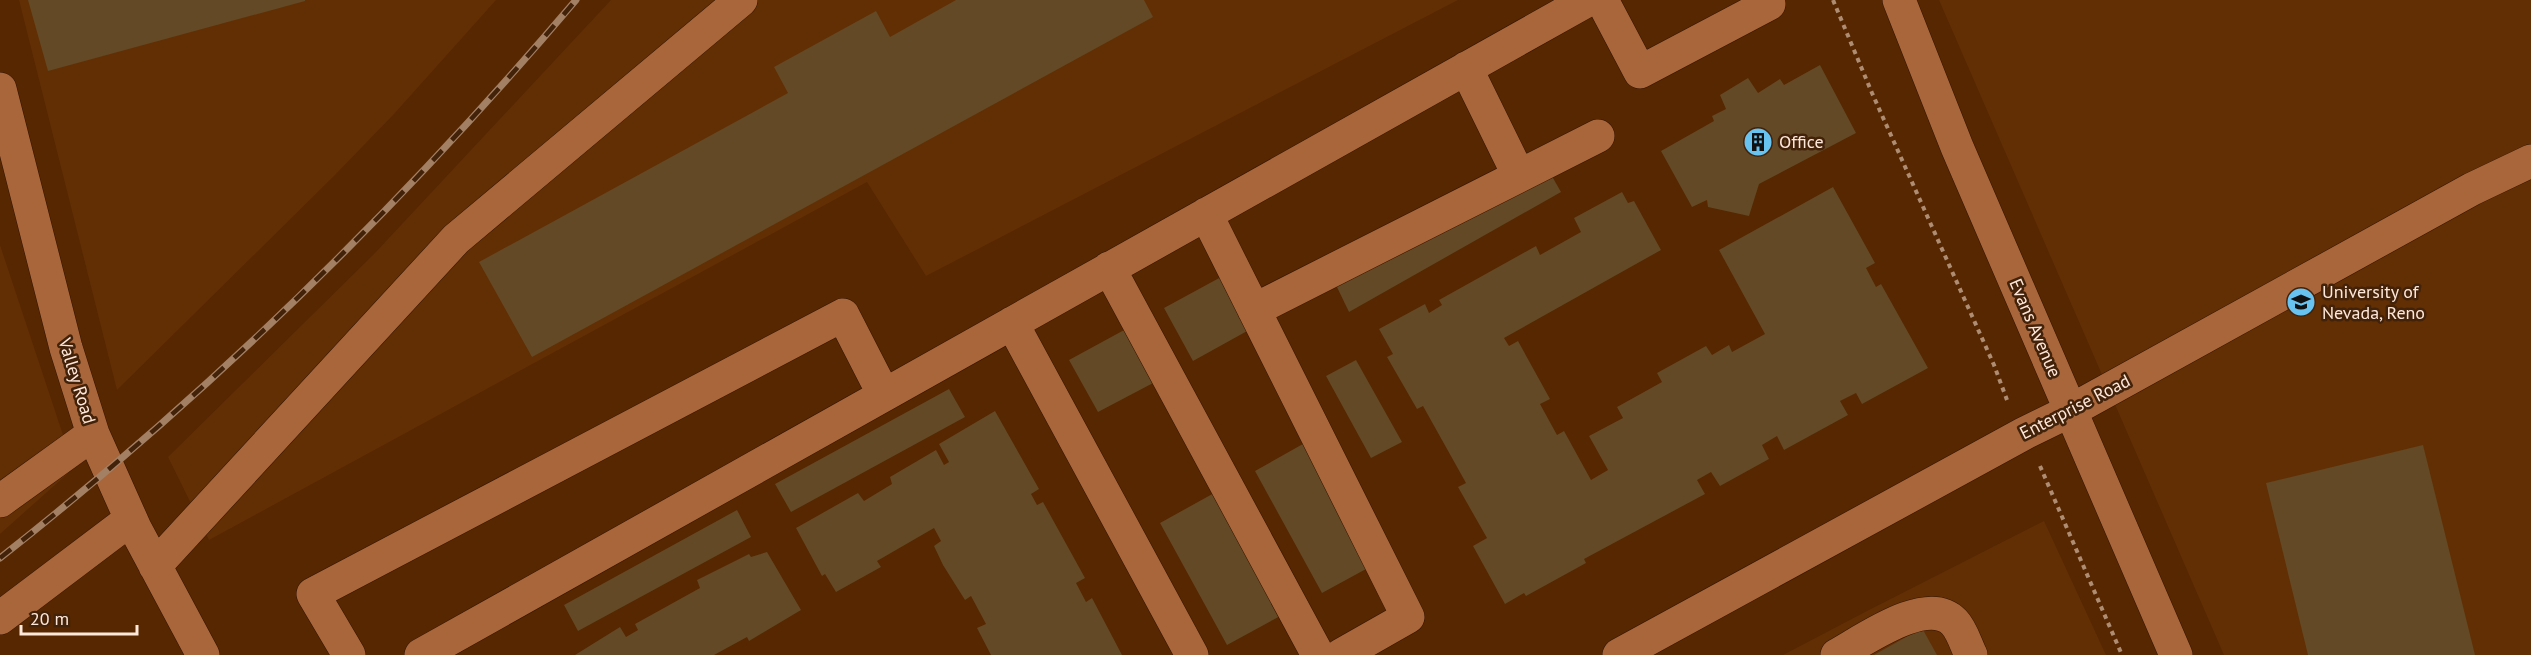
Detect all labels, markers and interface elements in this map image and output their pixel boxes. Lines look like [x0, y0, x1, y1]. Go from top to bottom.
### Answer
building icon: Office [1742, 126, 1774, 158]
place label: Office [1779, 130, 1824, 153]
street label: Evans Avenue [2004, 275, 2067, 381]
place label: University of Nevada, Reno [2322, 280, 2425, 324]
school or university icon: University of Nevada, Reno [2285, 286, 2317, 318]
street label: Valley Road [53, 334, 101, 426]
street label: Enterprise Road [2016, 369, 2134, 444]
scale bar [21, 598, 136, 636]
text: 20 m [30, 607, 69, 630]

